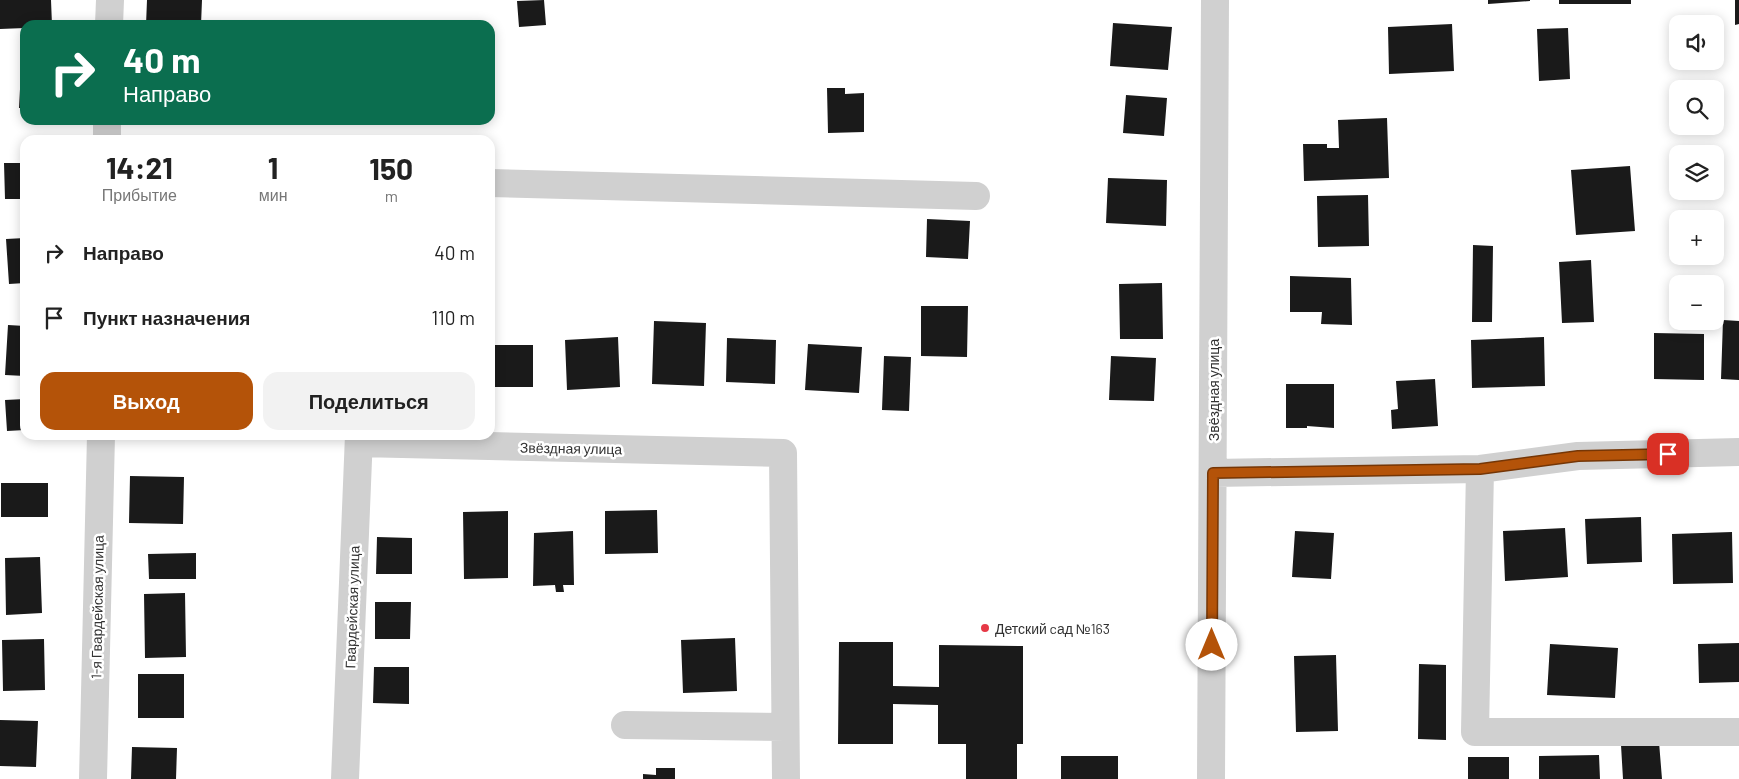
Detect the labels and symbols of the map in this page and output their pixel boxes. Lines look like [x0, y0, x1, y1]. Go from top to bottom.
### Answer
street label: Звёздная улица [1205, 339, 1222, 441]
pin [1647, 433, 1689, 475]
street label: Звёздная улица [520, 439, 623, 457]
street label: 1-я Гвардейская улица [87, 535, 107, 679]
street label: Гвардейская улица [341, 545, 363, 669]
position arrow [1185, 618, 1237, 670]
place label: Детский cад №163 [995, 620, 1110, 637]
marker: Детский cад №163 [979, 622, 991, 634]

